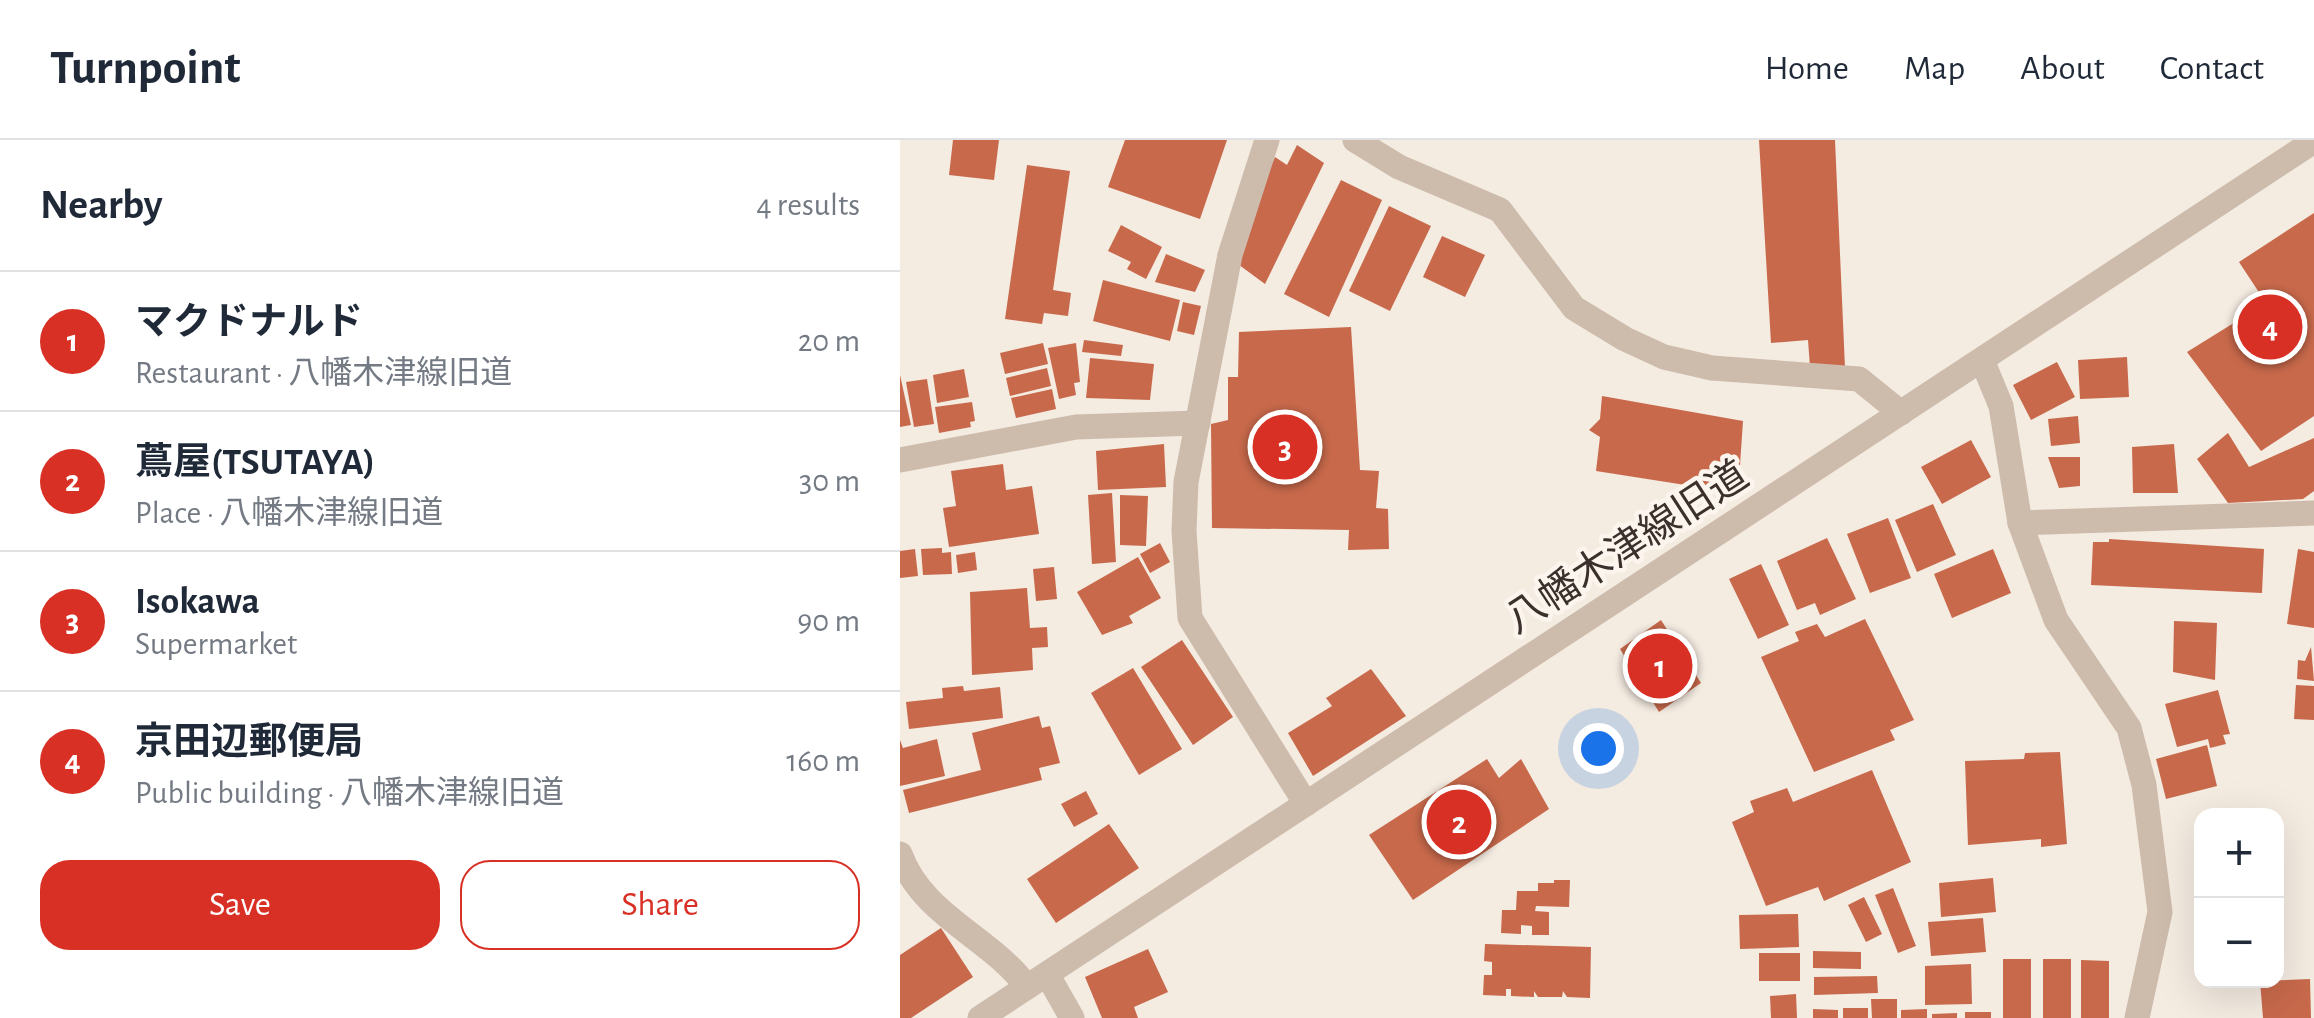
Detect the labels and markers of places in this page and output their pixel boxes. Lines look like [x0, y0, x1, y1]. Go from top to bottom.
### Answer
pin: 4 [2238, 290, 2302, 364]
pin: 3 [1252, 410, 1318, 484]
pin: 1 [1628, 628, 1692, 704]
pin: 2 [1426, 784, 1492, 860]

